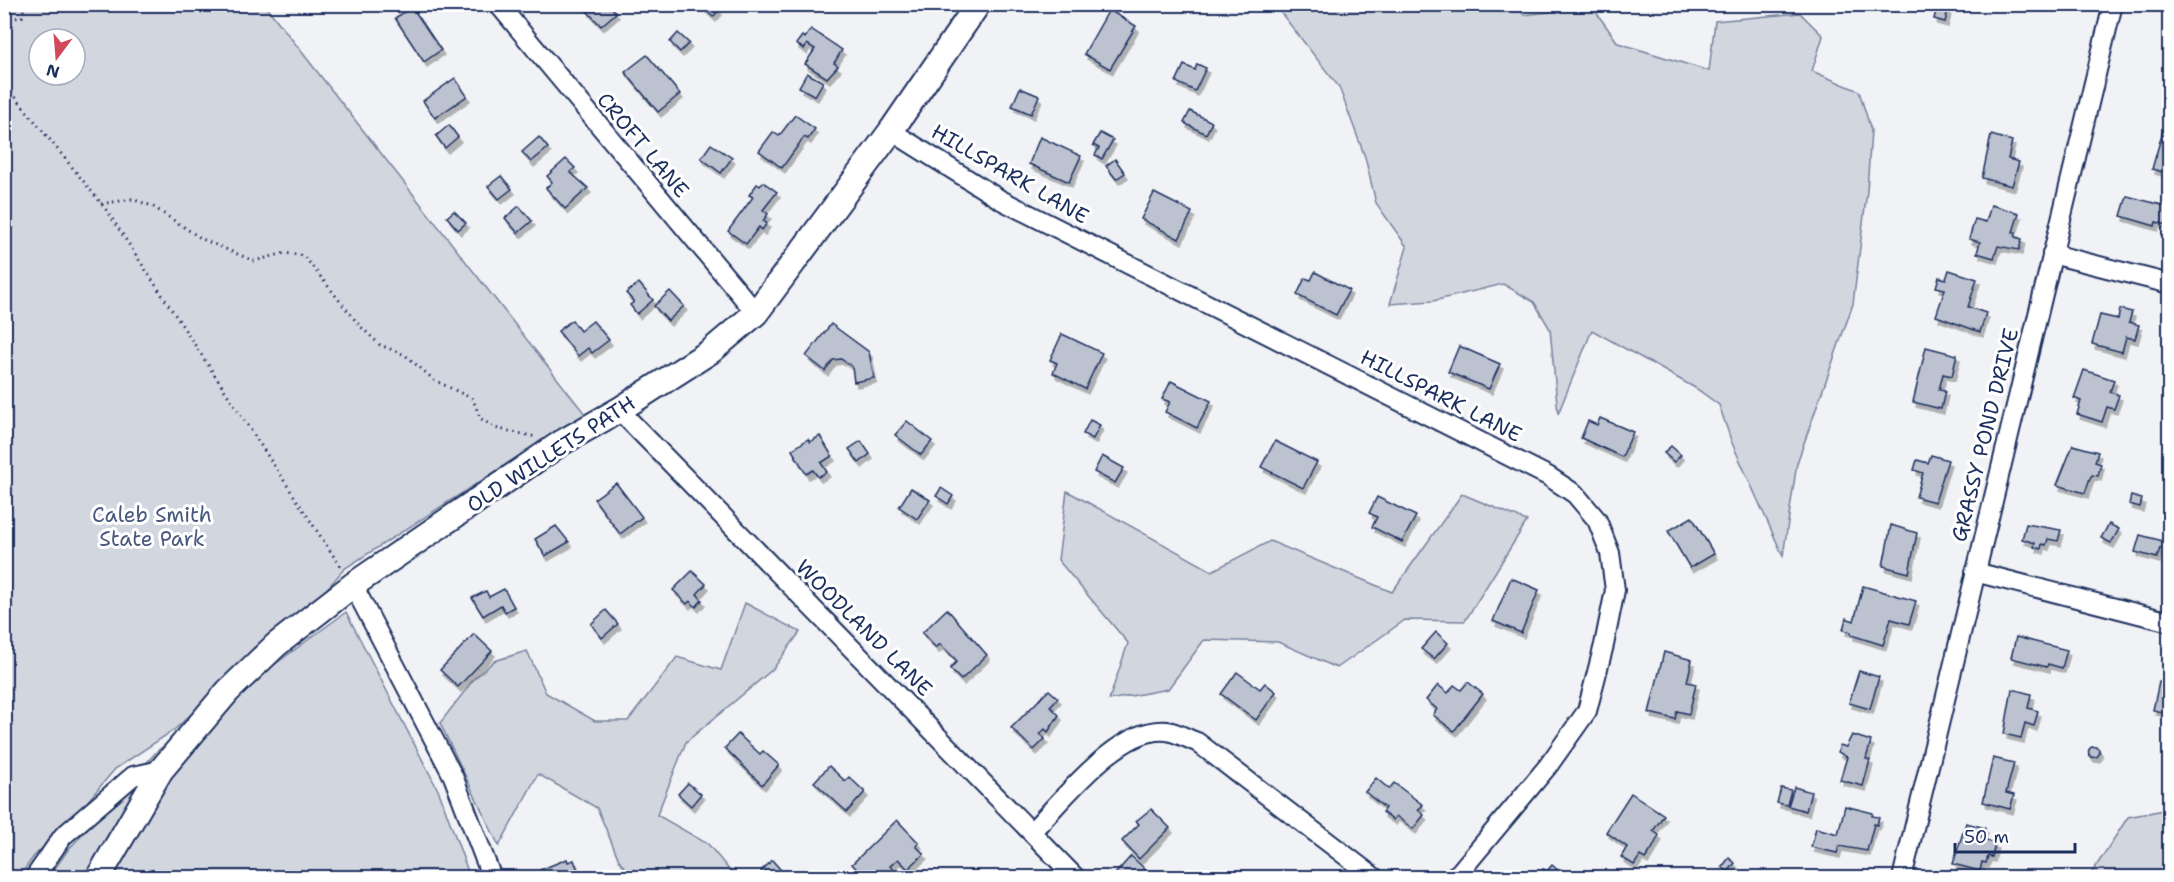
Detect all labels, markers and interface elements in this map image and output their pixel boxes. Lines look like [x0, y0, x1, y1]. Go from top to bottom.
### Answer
north arrow [27, 27, 87, 87]
text: N [44, 59, 62, 83]
street label: CROFT LANE [591, 86, 695, 204]
street label: HILLSPARK LANE [926, 118, 1094, 230]
street label: GRASSY POND DRIVE [1945, 325, 2025, 545]
street label: HILLSPARK LANE [1356, 343, 1526, 449]
street label: OLD WILLETS PATH [461, 389, 641, 519]
park label: Caleb Smith State Park [92, 501, 212, 553]
street label: WOODLAND LANE [790, 554, 938, 702]
scale bar [1955, 816, 2075, 854]
text: 50 m [1964, 825, 2009, 849]

